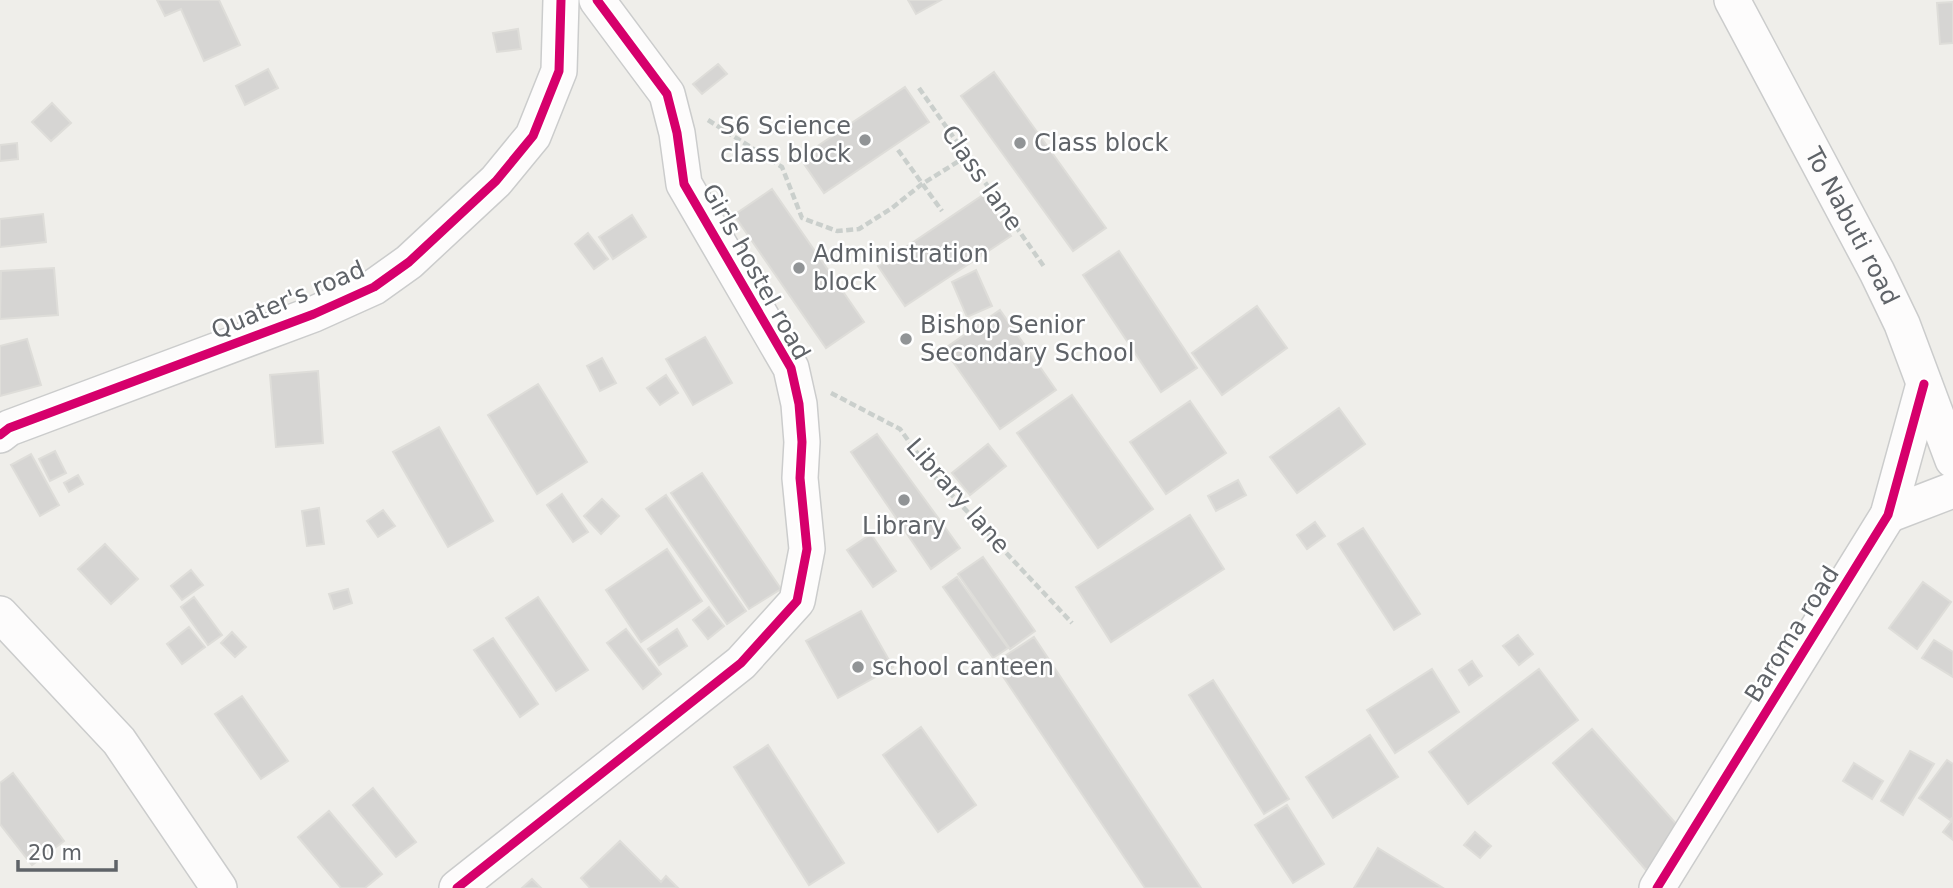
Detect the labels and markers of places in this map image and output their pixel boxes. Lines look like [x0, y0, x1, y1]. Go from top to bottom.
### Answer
place label: S6 Science class block [720, 112, 851, 168]
place label: Class block [1034, 129, 1169, 157]
marker: S6 Science class block [857, 132, 873, 148]
marker: Class block [1012, 135, 1028, 151]
place label: Administration block [813, 240, 989, 296]
marker: Administration block [791, 260, 807, 276]
place label: Bishop Senior Secondary School [920, 311, 1134, 367]
marker: Bishop Senior Secondary School [898, 331, 914, 347]
marker: Library [896, 492, 912, 508]
place label: Library [862, 512, 946, 540]
place label: school canteen [872, 653, 1054, 681]
marker: school canteen [850, 659, 866, 675]

